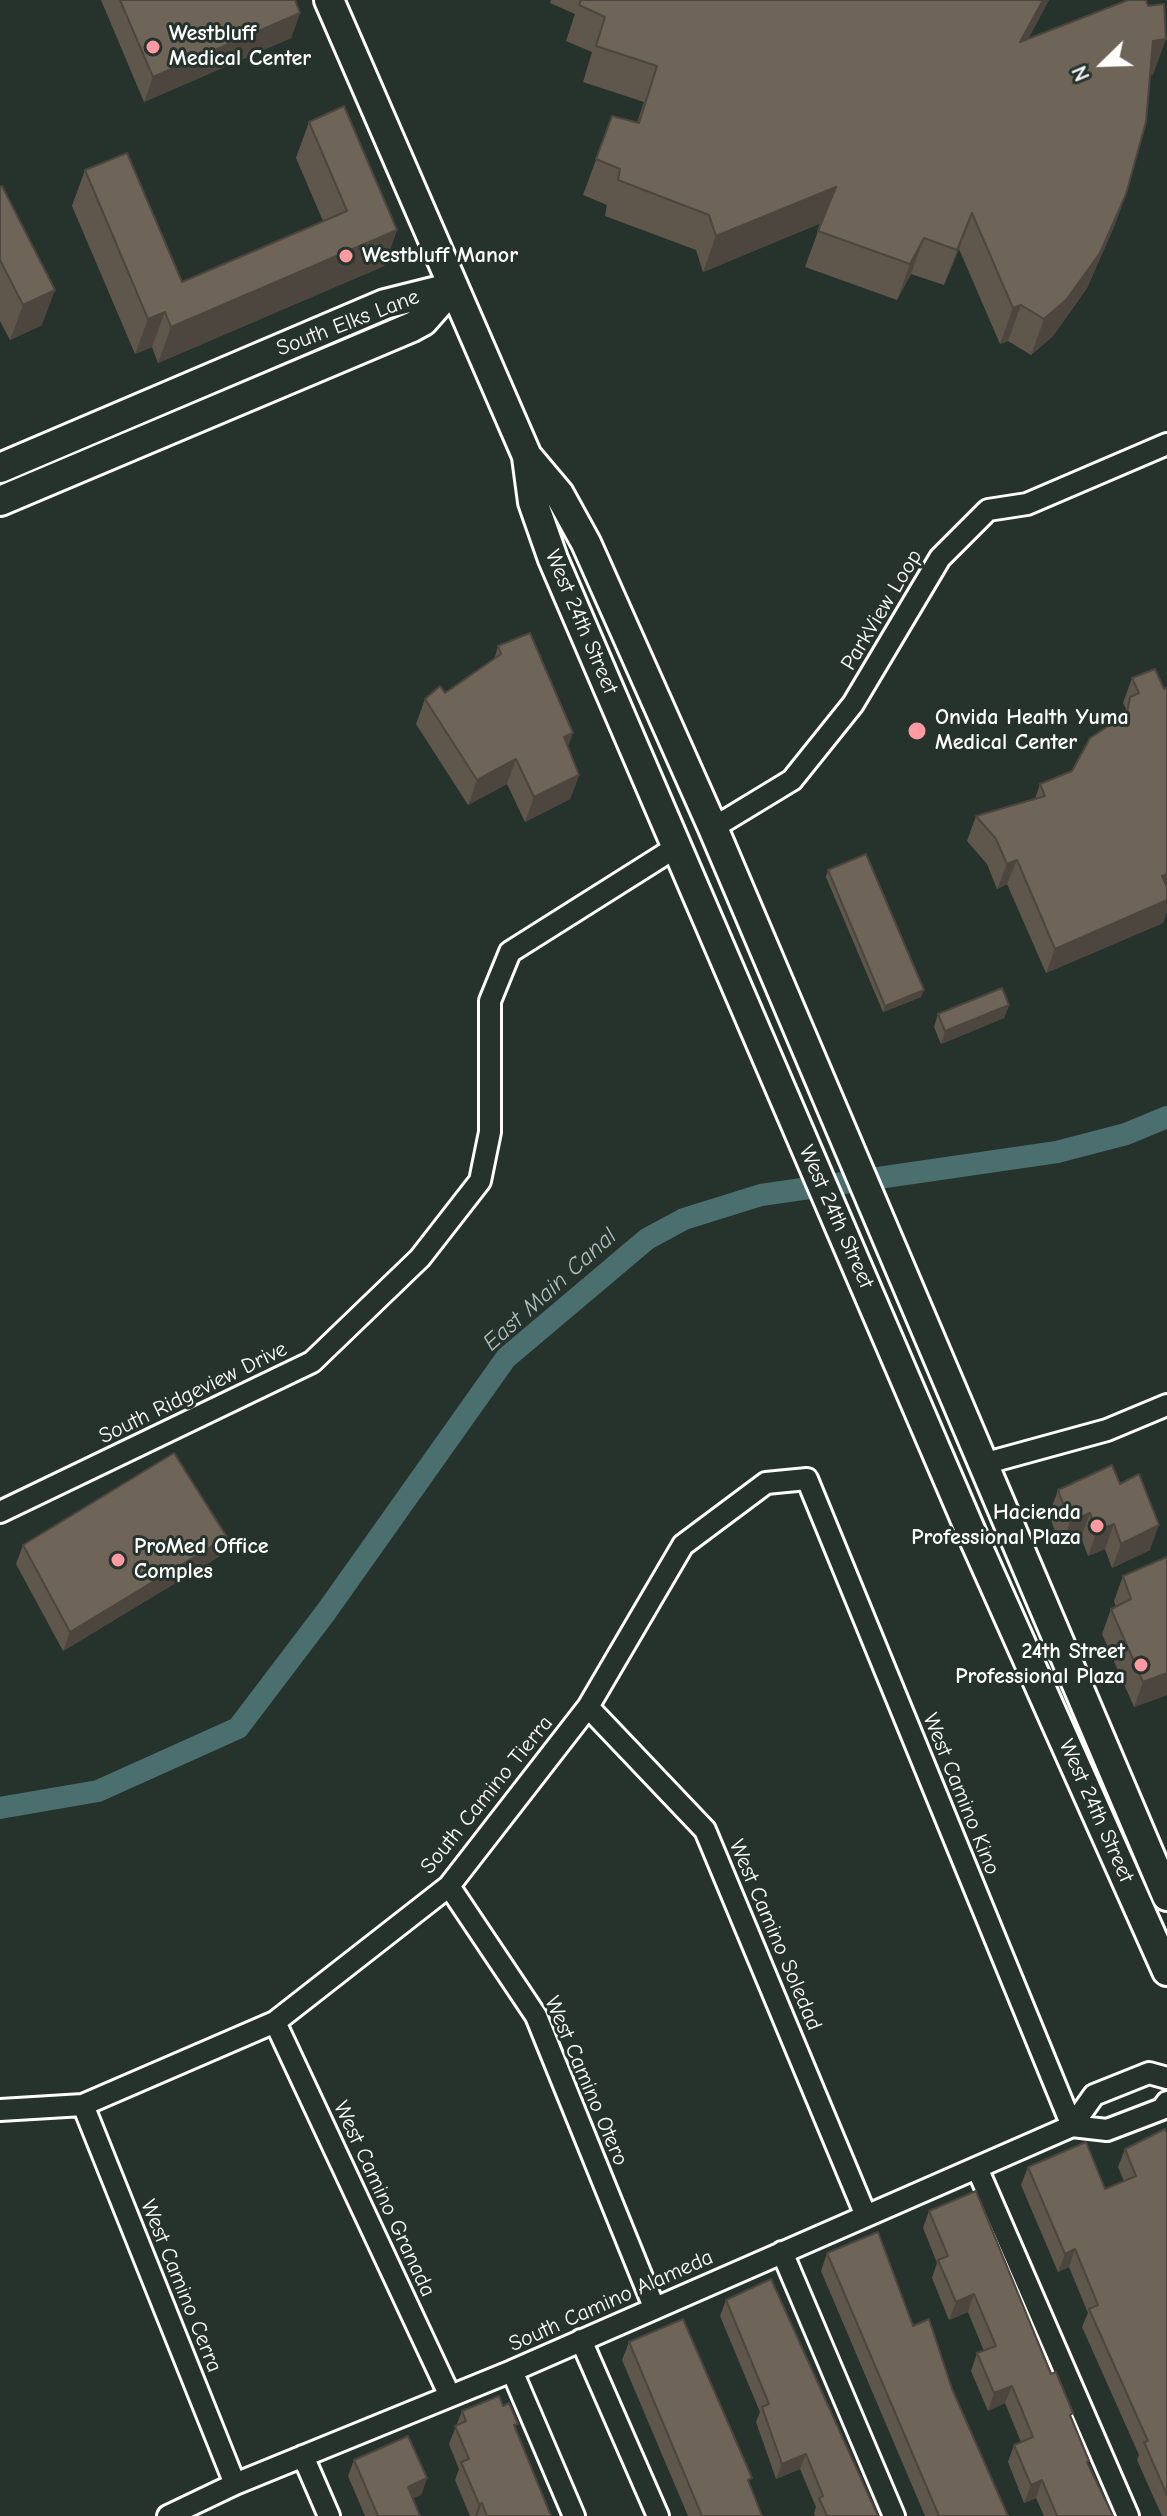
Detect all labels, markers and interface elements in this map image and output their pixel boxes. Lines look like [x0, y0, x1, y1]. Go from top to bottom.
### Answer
place label: Westbluff Medical Center [169, 21, 311, 72]
north arrow [1063, 24, 1143, 104]
marker: Westbluff Medical Center [144, 38, 162, 56]
text: N [1066, 62, 1096, 85]
place label: Westbluff Manor [362, 243, 518, 269]
marker: Westbluff Manor [337, 247, 355, 265]
street label: South Elks Lane [273, 284, 423, 362]
street label: ParkView Loop [836, 545, 928, 675]
street label: West 24th Street [539, 546, 623, 698]
place label: Onvida Health Yuma Medical Center [935, 705, 1129, 756]
marker: Onvida Health Yuma Medical Center [906, 720, 928, 742]
street label: West 24th Street [793, 1141, 879, 1293]
water label: East Main Canal [477, 1223, 623, 1357]
street label: South Ridgeview Drive [95, 1336, 291, 1450]
place label: Hacienda Professional Plaza [911, 1500, 1081, 1552]
marker: Hacienda Professional Plaza [1088, 1517, 1106, 1535]
place label: ProMed Office Comples [134, 1534, 269, 1586]
marker: ProMed Office Comples [109, 1551, 127, 1569]
place label: 24th Street Professional Plaza [955, 1639, 1125, 1690]
marker: 24th Street Professional Plaza [1132, 1656, 1150, 1674]
street label: West Camino Kino [917, 1709, 1005, 1879]
street label: South Camino Tierra [415, 1711, 559, 1879]
street label: West 24th Street [1053, 1735, 1139, 1887]
street label: West Camino Soledad [723, 1836, 827, 2034]
street label: West Camino Otero [538, 1992, 634, 2170]
street label: West Camino Granada [327, 2097, 441, 2301]
street label: West Camino Cerra [134, 2196, 228, 2376]
street label: South Camino Alameda [505, 2244, 717, 2358]

